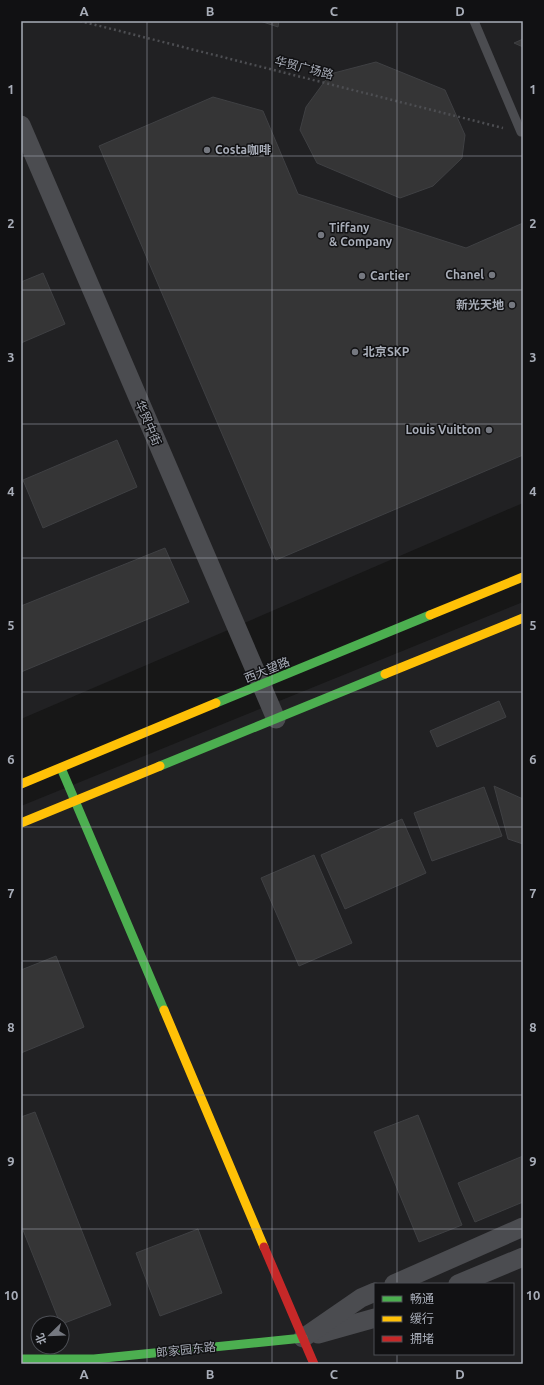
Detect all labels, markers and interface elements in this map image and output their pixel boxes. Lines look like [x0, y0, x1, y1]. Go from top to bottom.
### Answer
text: A [79, 4, 89, 18]
text: B [206, 4, 215, 18]
text: C [330, 4, 339, 18]
text: D [455, 4, 465, 18]
street label: 华贸广场路 [273, 54, 335, 81]
text: 1 [7, 82, 15, 96]
text: 1 [529, 82, 537, 96]
place label: Costa咖啡 [215, 143, 271, 156]
marker: Costa咖啡 [202, 145, 212, 155]
text: 2 [7, 216, 15, 230]
text: 2 [529, 216, 537, 230]
place label: Tiffany & Company [329, 221, 393, 248]
marker: Tiffany & Company [316, 230, 326, 240]
place label: Chanel [445, 268, 484, 281]
place label: Cartier [370, 269, 410, 282]
marker: Chanel [487, 270, 497, 280]
marker: Cartier [357, 271, 367, 281]
place label: 新光天地 [456, 298, 504, 311]
marker: 新光天地 [507, 300, 517, 310]
place label: 北京SKP [363, 345, 410, 358]
marker: 北京SKP [350, 347, 360, 357]
text: 3 [7, 350, 15, 364]
text: 3 [529, 350, 537, 364]
street label: 华贸中街 [133, 398, 164, 447]
place label: Louis Vuitton [405, 423, 481, 436]
marker: Louis Vuitton [484, 425, 494, 435]
text: 4 [7, 484, 15, 498]
text: 4 [529, 484, 537, 498]
text: 5 [7, 618, 15, 632]
text: 5 [529, 618, 537, 632]
street label: 西大望路 [242, 655, 292, 685]
text: 6 [7, 752, 15, 766]
text: 6 [529, 752, 537, 766]
text: 7 [7, 886, 15, 900]
text: 7 [529, 886, 537, 900]
text: 8 [7, 1020, 15, 1034]
text: 8 [529, 1020, 537, 1034]
text: 9 [7, 1154, 15, 1168]
text: 9 [529, 1154, 537, 1168]
legend [374, 1283, 514, 1355]
text: 10 [4, 1288, 18, 1302]
text: 10 [526, 1288, 540, 1302]
text: 畅通 [410, 1292, 434, 1305]
text: 缓行 [410, 1312, 434, 1325]
north arrow [30, 1315, 70, 1355]
text: 北 [33, 1332, 48, 1346]
text: 拥堵 [410, 1332, 434, 1345]
street label: 郎家园东路 [155, 1340, 216, 1359]
text: A [79, 1367, 89, 1381]
text: B [206, 1367, 215, 1381]
text: C [330, 1367, 339, 1381]
text: D [455, 1367, 465, 1381]

